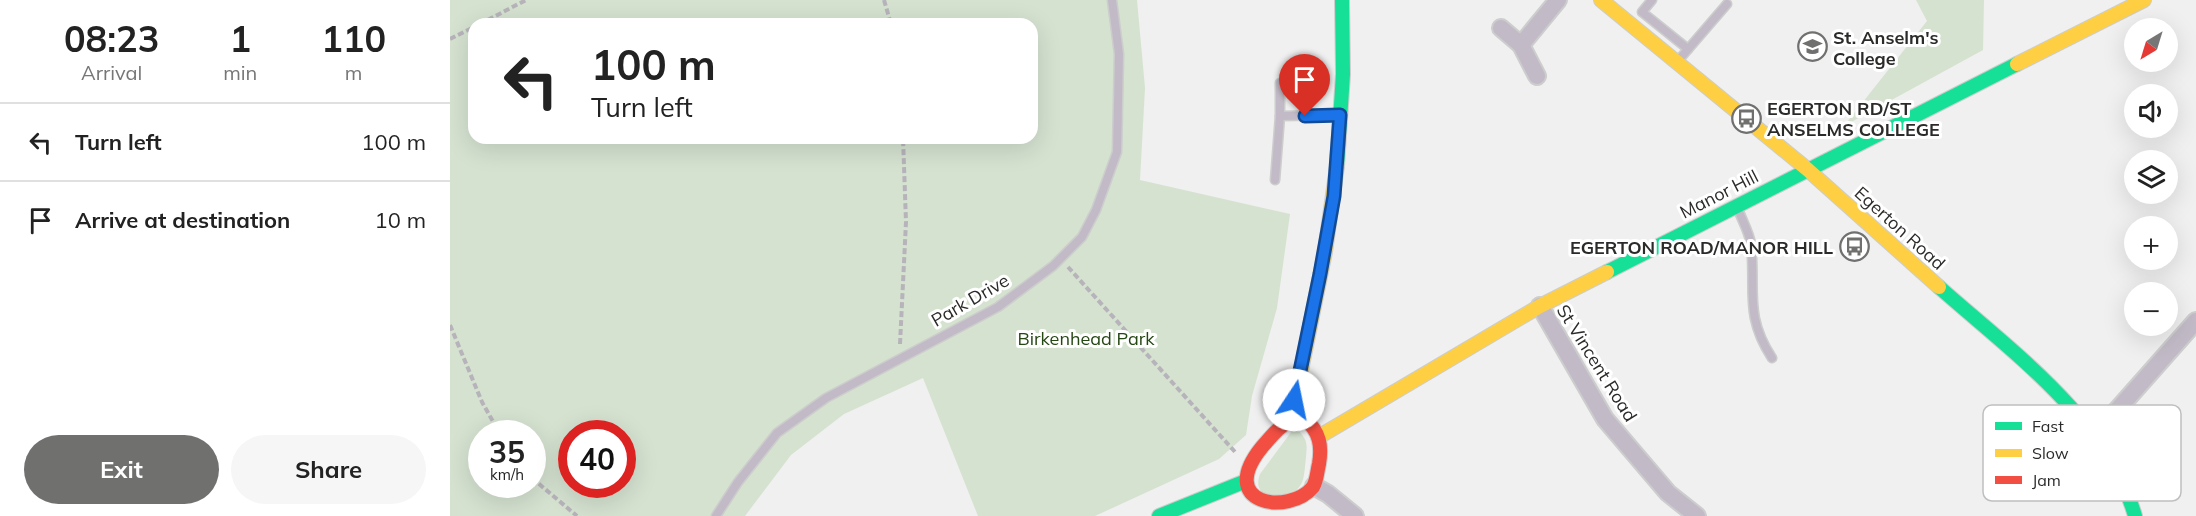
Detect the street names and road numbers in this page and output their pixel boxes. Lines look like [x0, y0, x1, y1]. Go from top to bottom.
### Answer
street label: Manor Hill [1676, 164, 1762, 224]
street label: Egerton Road [1850, 181, 1950, 275]
street label: Park Drive [927, 269, 1013, 331]
street label: St Vincent Road [1552, 300, 1642, 426]

